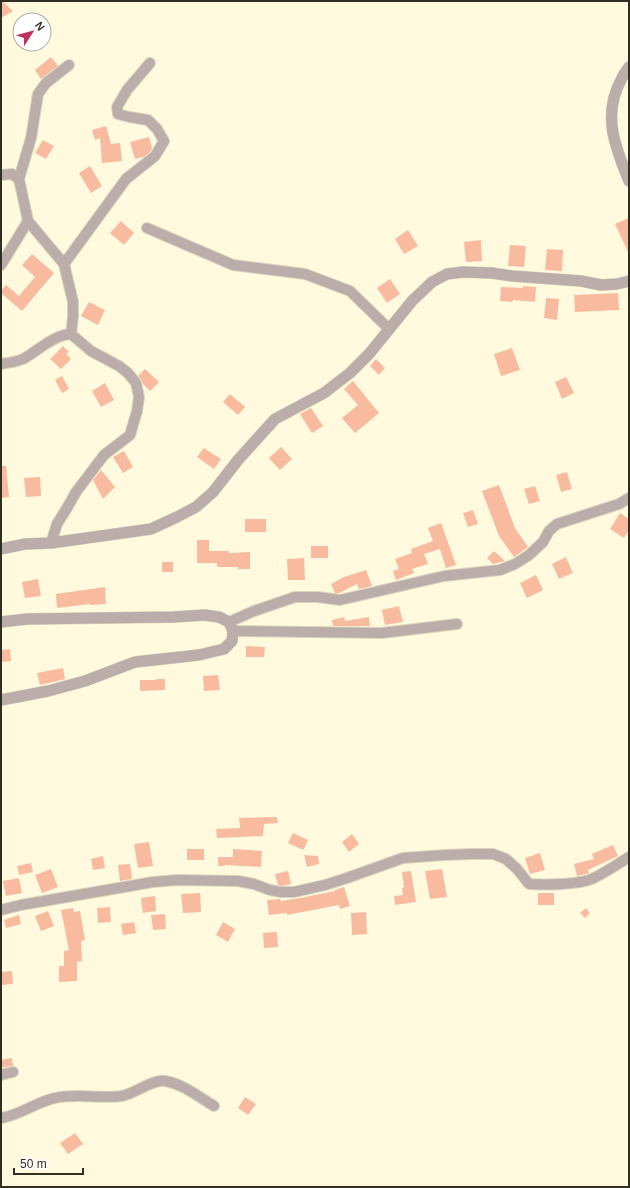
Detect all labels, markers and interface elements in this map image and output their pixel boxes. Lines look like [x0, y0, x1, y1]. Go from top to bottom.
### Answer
north arrow [12, 12, 52, 52]
text: N [33, 19, 47, 33]
scale bar [14, 1150, 83, 1176]
text: 50 m [20, 1157, 47, 1171]

